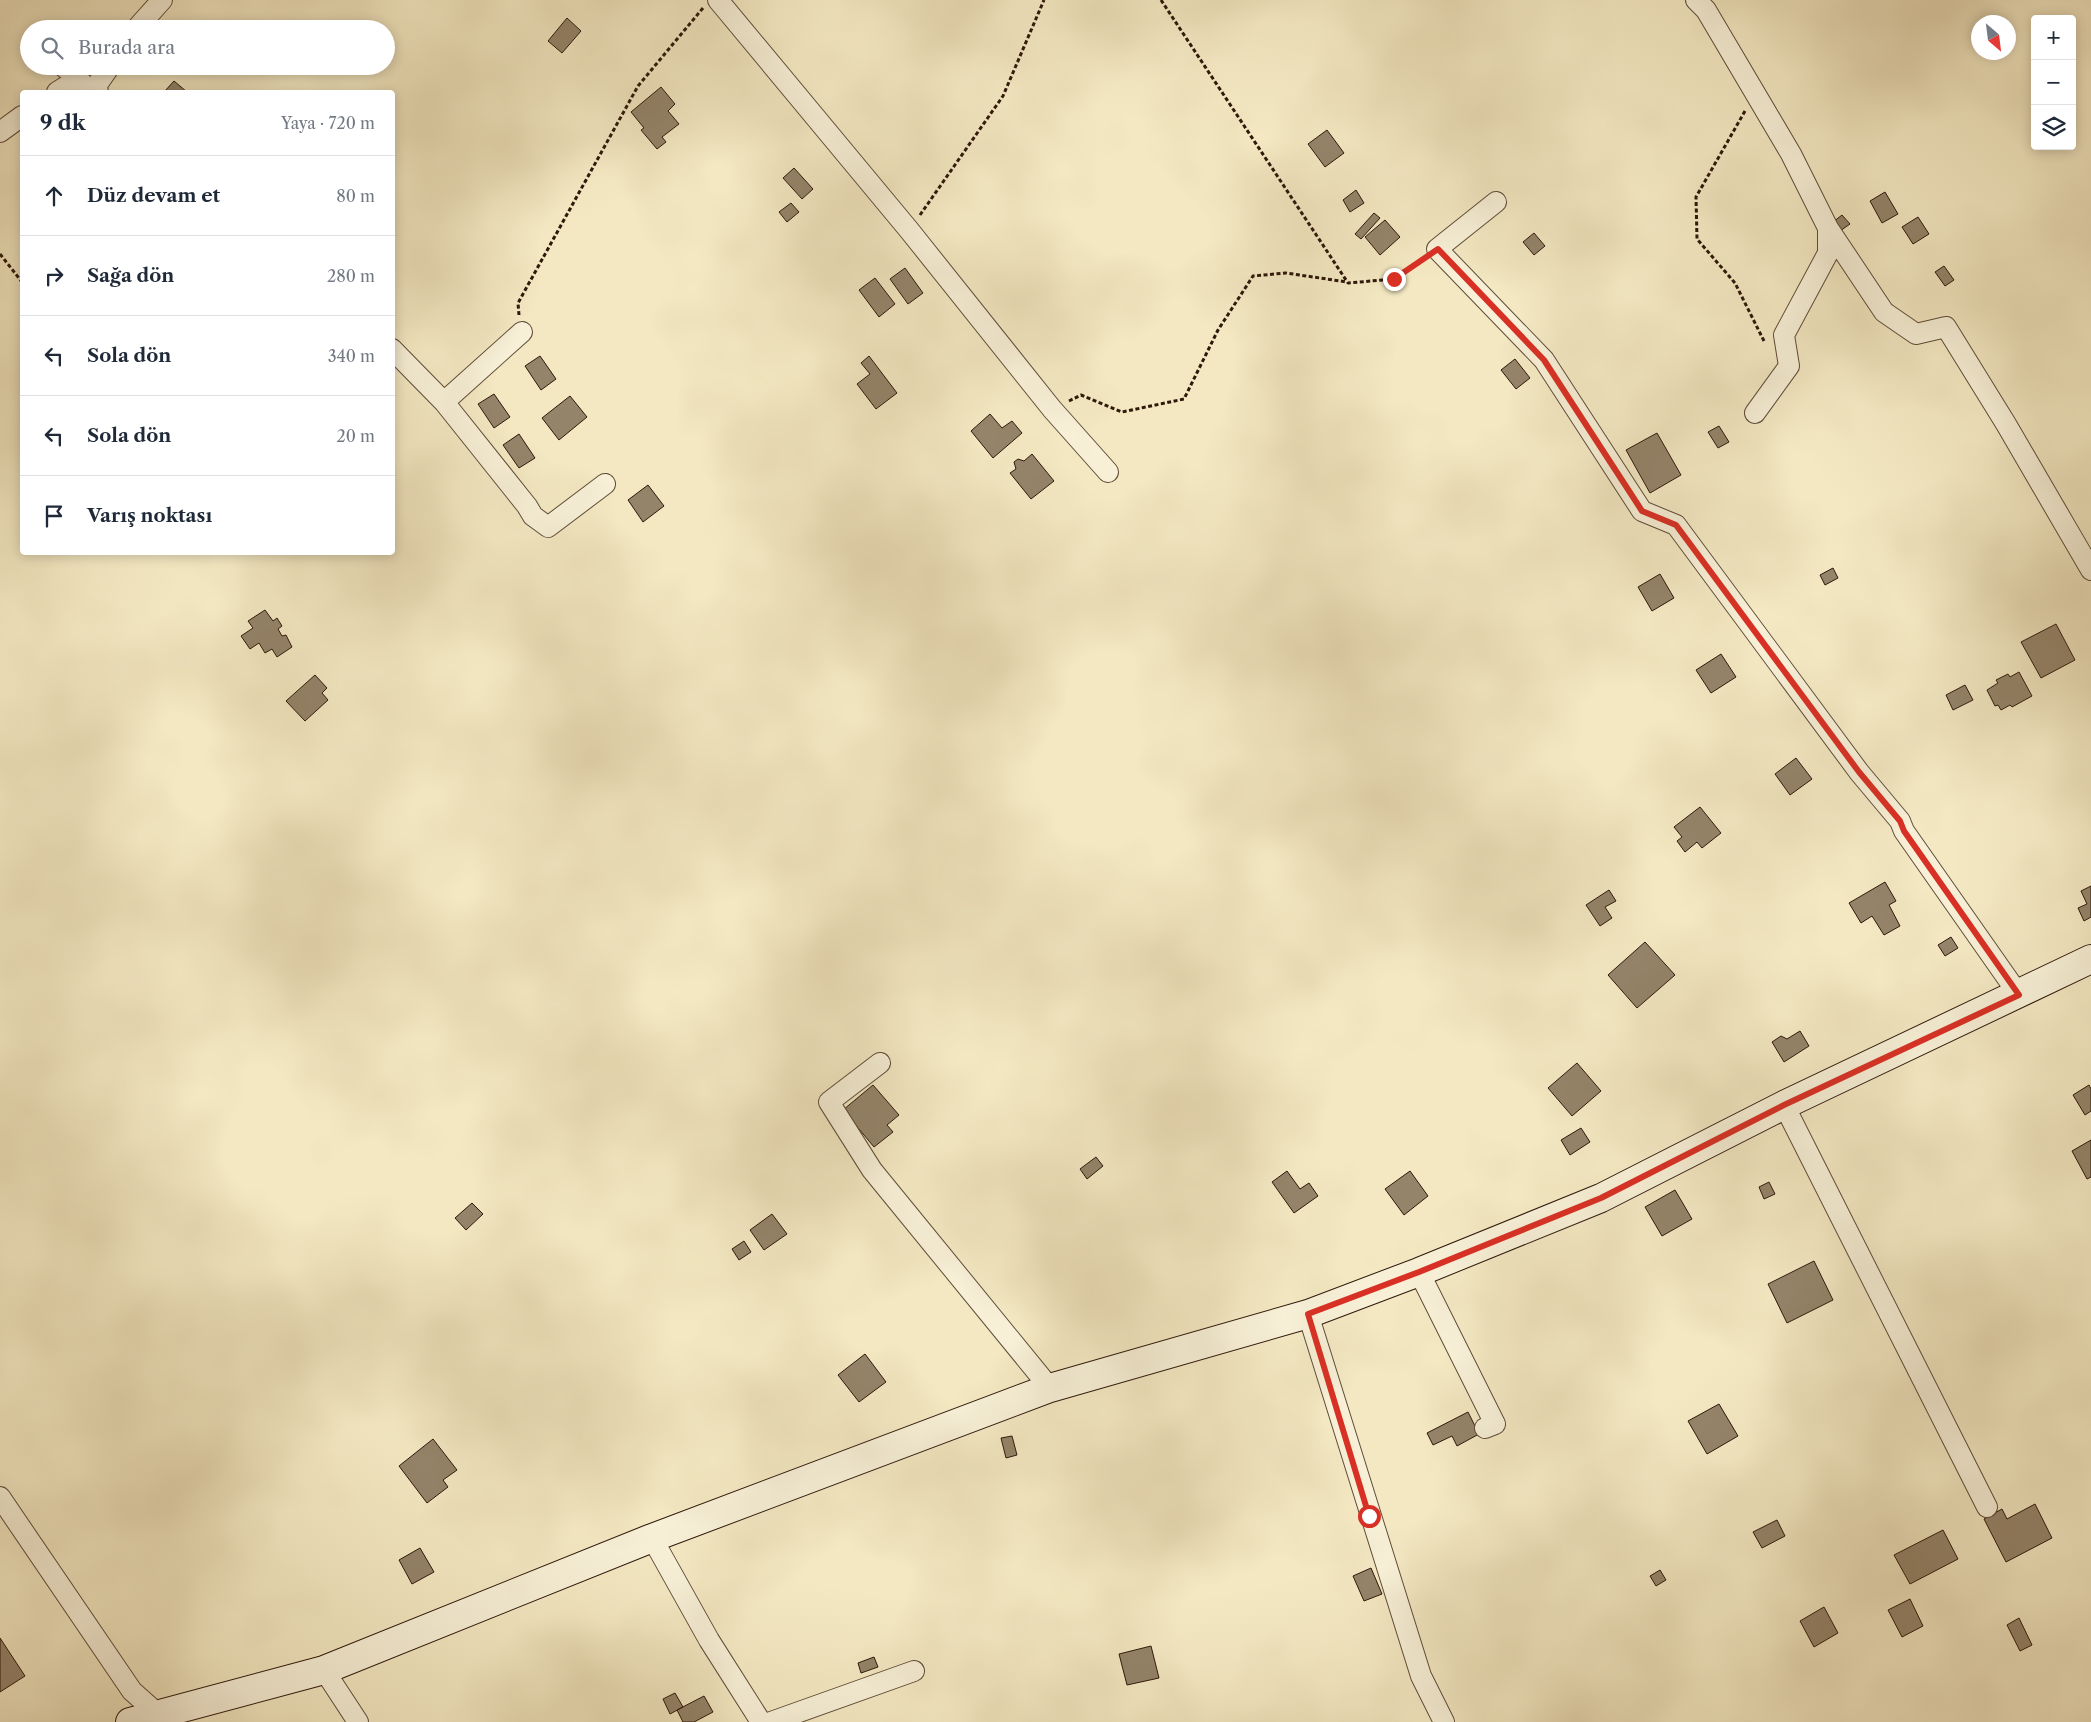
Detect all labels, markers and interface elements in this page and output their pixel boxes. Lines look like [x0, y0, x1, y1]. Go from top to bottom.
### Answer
north arrow [1971, 15, 2016, 60]
map controls [2031, 15, 2076, 150]
button: + [2031, 15, 2076, 60]
search box [20, 20, 395, 75]
icon: search [38, 34, 66, 62]
text: Burada ara [78, 36, 175, 59]
button: − [2031, 60, 2076, 105]
button: layers [2031, 105, 2076, 150]
text: 9 dk [40, 110, 86, 135]
text: Yaya · 720 m [281, 113, 375, 133]
icon: ahead [40, 182, 68, 210]
text: Düz devam et [87, 184, 220, 207]
text: 80 m [336, 186, 375, 206]
icon: right [40, 262, 68, 290]
text: Sağa dön [87, 264, 174, 287]
text: 280 m [327, 266, 375, 286]
route end [1383, 268, 1406, 291]
icon: left [40, 342, 68, 370]
text: Sola dön [87, 344, 171, 367]
text: 340 m [328, 346, 375, 366]
icon: left [40, 422, 68, 450]
text: Sola dön [87, 424, 171, 447]
text: 20 m [336, 426, 375, 446]
icon: arrive [40, 502, 68, 530]
text: Varış noktası [87, 504, 212, 527]
route start [1358, 1505, 1381, 1528]

